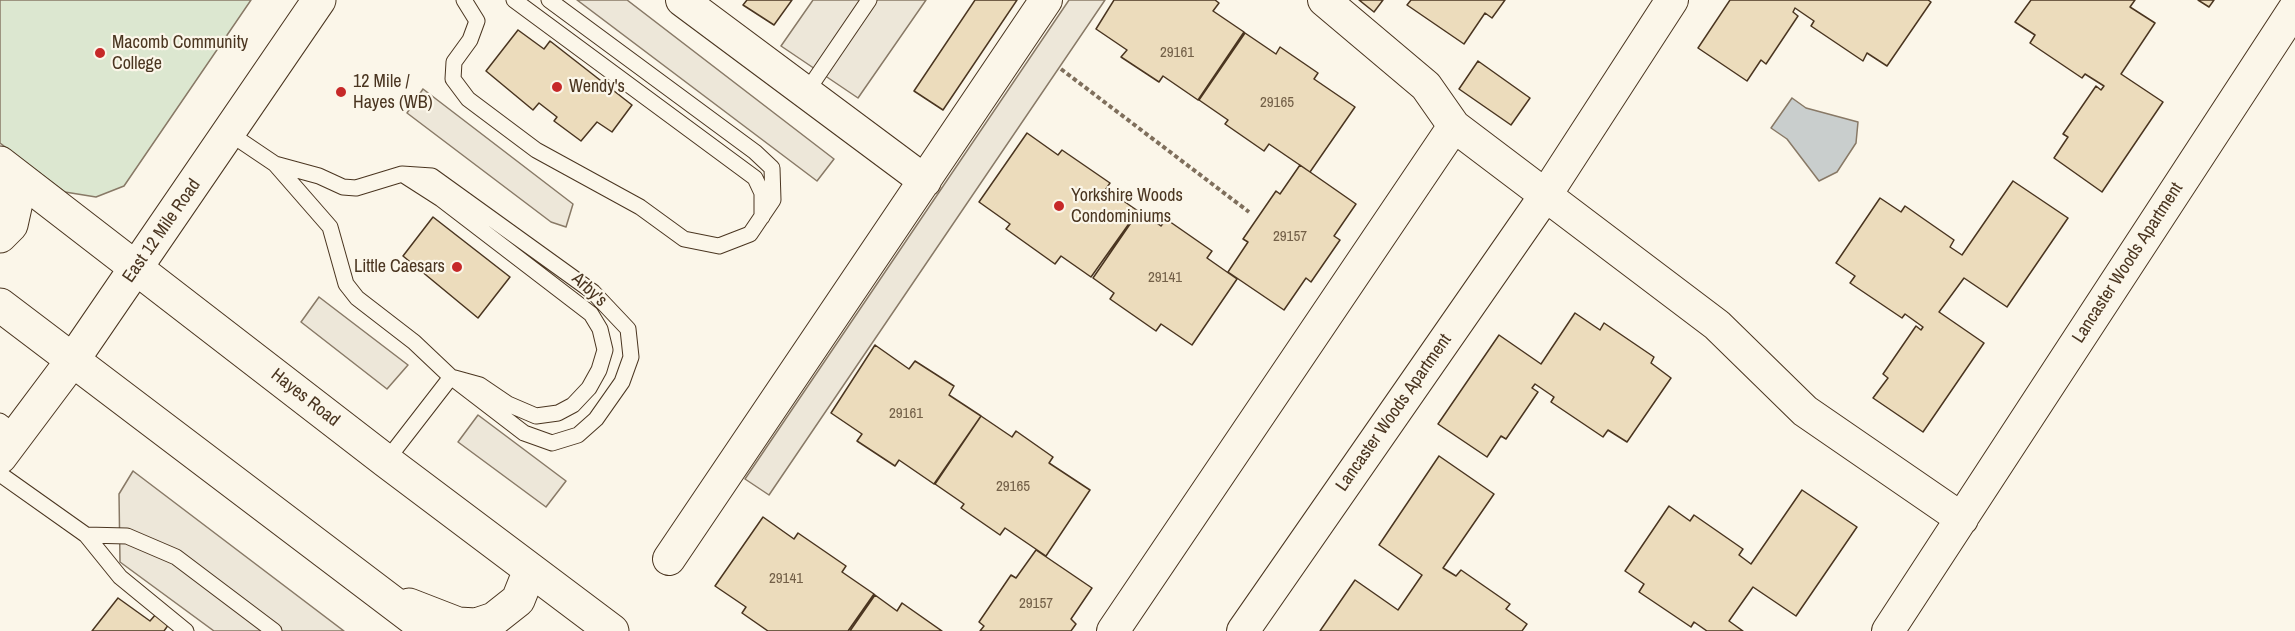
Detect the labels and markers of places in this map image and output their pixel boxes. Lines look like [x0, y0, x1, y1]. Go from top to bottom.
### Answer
place label: Macomb Community College [112, 32, 248, 74]
marker: Macomb Community College [93, 46, 107, 60]
place label: 12 Mile / Hayes (WB) [353, 71, 433, 113]
place label: Wendy's [569, 76, 625, 98]
marker: Wendy's [550, 80, 564, 94]
marker: 12 Mile / Hayes (WB) [334, 85, 348, 99]
place label: Yorkshire Woods Condominiums [1071, 185, 1183, 228]
marker: Yorkshire Woods Condominiums [1052, 199, 1066, 213]
place label: Little Caesars [354, 256, 445, 278]
marker: Little Caesars [450, 260, 464, 274]

